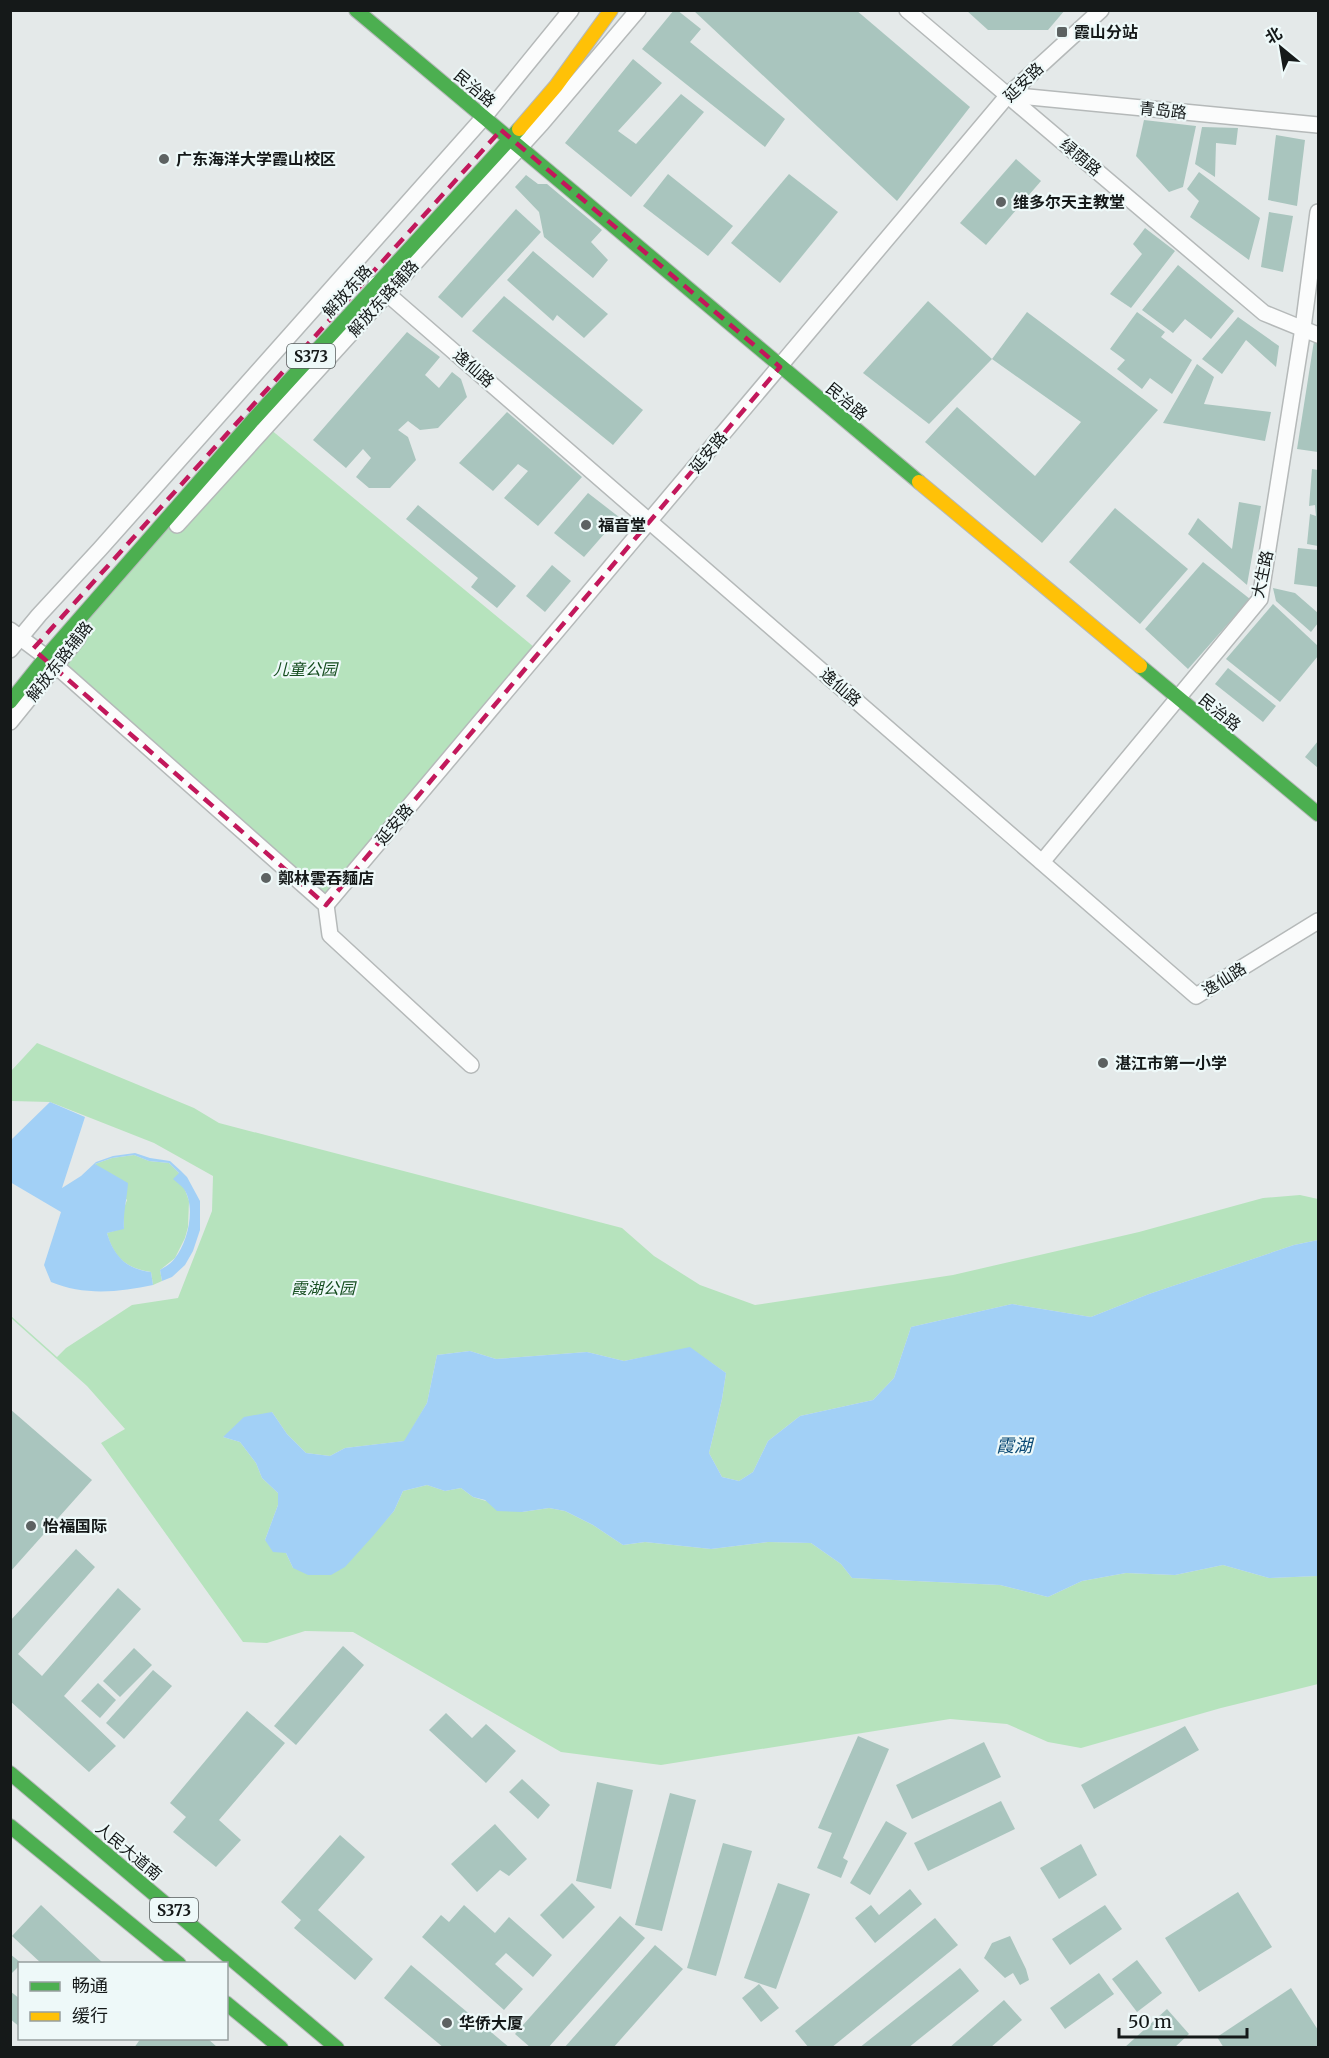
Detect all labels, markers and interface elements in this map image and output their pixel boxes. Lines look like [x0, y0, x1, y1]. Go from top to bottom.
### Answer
north arrow [1251, 18, 1311, 78]
place label: 霞山分站 [1074, 22, 1138, 42]
text: 北 [1262, 22, 1285, 48]
marker: 霞山分站 [1055, 25, 1069, 39]
street label: 延安路 [999, 58, 1047, 106]
street label: 民治路 [450, 65, 500, 111]
street label: 青岛路 [1138, 98, 1188, 122]
street label: 绿荫路 [1056, 134, 1106, 180]
place label: 广东海洋大学霞山校区 [176, 149, 336, 169]
marker: 广东海洋大学霞山校区 [157, 152, 171, 166]
place label: 维多尔天主教堂 [1013, 192, 1125, 212]
marker: 维多尔天主教堂 [994, 195, 1008, 209]
street label: 解放东路辅路 [343, 256, 423, 340]
street label: 解放东路 [318, 261, 376, 321]
road number: S373 [287, 344, 335, 368]
street label: 逸仙路 [449, 345, 499, 391]
street label: 民治路 [822, 378, 872, 424]
street label: 延安路 [685, 427, 731, 477]
place label: 福音堂 [598, 515, 646, 535]
marker: 福音堂 [579, 518, 593, 532]
street label: 大生路 [1247, 548, 1277, 600]
street label: 解放东路辅路 [22, 617, 96, 705]
park label: 儿童公园 [273, 659, 339, 679]
street label: 逸仙路 [816, 664, 866, 710]
street label: 民治路 [1195, 689, 1245, 735]
street label: 延安路 [371, 799, 417, 849]
place label: 鄭林雲吞麵店 [278, 868, 374, 888]
marker: 鄭林雲吞麵店 [259, 871, 273, 885]
street label: 逸仙路 [1198, 958, 1250, 1000]
place label: 湛江市第一小学 [1115, 1053, 1227, 1073]
marker: 湛江市第一小学 [1096, 1056, 1110, 1070]
park label: 霞湖公园 [291, 1278, 357, 1298]
water label: 霞湖 [996, 1434, 1035, 1457]
place label: 怡福国际 [43, 1516, 107, 1536]
marker: 怡福国际 [24, 1519, 38, 1533]
street label: 人民大道南 [92, 1818, 166, 1884]
road number: S373 [150, 1898, 198, 1922]
legend [18, 1962, 228, 2040]
text: 畅通 [72, 1974, 108, 1997]
scale bar [1119, 2001, 1246, 2039]
text: 缓行 [72, 2004, 108, 2027]
text: 50 m [1128, 2010, 1172, 2033]
place label: 华侨大厦 [459, 2013, 523, 2033]
marker: 华侨大厦 [440, 2016, 454, 2030]

